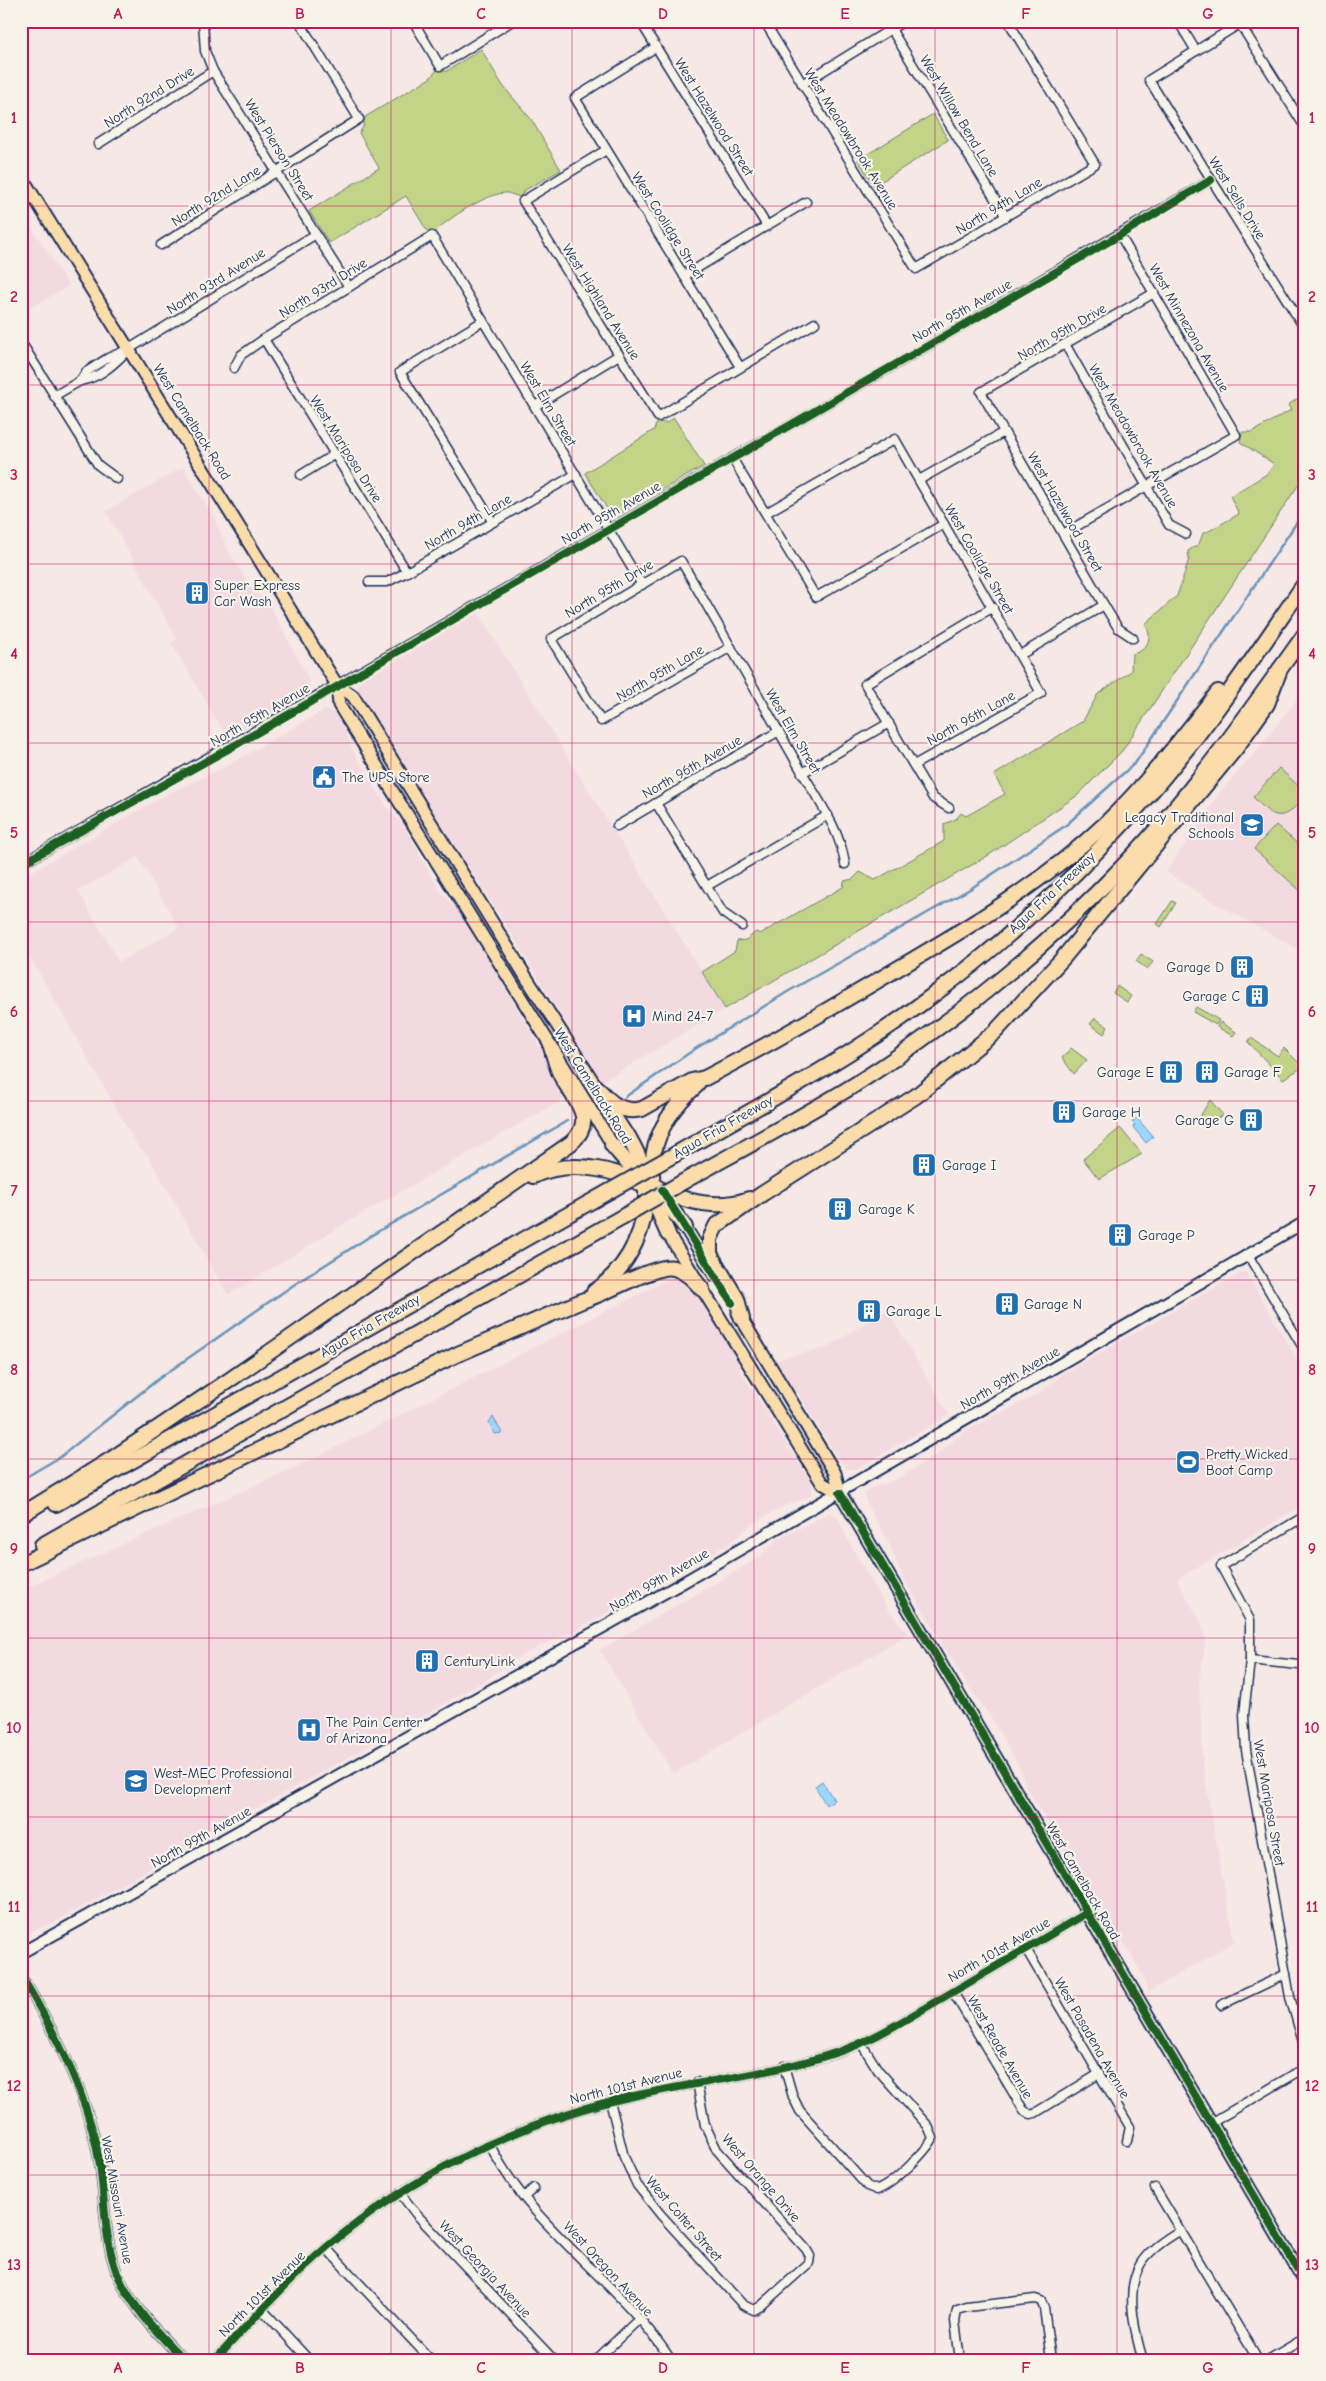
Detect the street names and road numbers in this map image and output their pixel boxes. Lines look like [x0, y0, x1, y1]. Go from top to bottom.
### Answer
street label: West Willow Bend Lane [916, 52, 1002, 180]
street label: West Hazelwood Street [671, 55, 758, 180]
street label: North 92nd Drive [101, 62, 197, 132]
street label: West Meadowbrook Avenue [800, 65, 902, 213]
street label: West Pierson Street [241, 96, 318, 205]
street label: West Sells Drive [1205, 154, 1269, 242]
street label: North 92nd Lane [168, 162, 264, 230]
street label: West Coolidge Street [628, 169, 709, 284]
street label: North 94th Lane [953, 174, 1045, 238]
street label: West Highland Avenue [558, 241, 644, 363]
street label: North 93rd Avenue [164, 244, 268, 318]
street label: North 93rd Drive [276, 254, 370, 322]
street label: West Minnezona Avenue [1145, 261, 1233, 395]
street label: North 95th Avenue [909, 276, 1015, 346]
street label: North 95th Drive [1015, 300, 1109, 364]
street label: West Elm Street [516, 359, 580, 450]
street label: West Camelback Road [149, 361, 235, 483]
street label: West Meadowbrook Avenue [1085, 361, 1181, 511]
street label: West Mariposa Drive [306, 392, 386, 506]
street label: West Hazelwood Street [1024, 449, 1107, 576]
street label: North 95th Avenue [558, 478, 664, 548]
street label: North 94th Lane [422, 490, 514, 554]
street label: West Coolidge Street [941, 501, 1018, 618]
street label: North 95th Drive [562, 556, 656, 622]
street label: North 95th Lane [613, 641, 707, 705]
street label: North 95th Avenue [207, 680, 313, 750]
street label: West Elm Street [762, 685, 825, 777]
street label: North 96th Lane [924, 687, 1018, 749]
street label: North 96th Avenue [639, 732, 745, 802]
street label: Agua Fria Freeway [1005, 848, 1099, 938]
street label: West Camelback Road [550, 1025, 636, 1147]
street label: Agua Fria Freeway [670, 1091, 777, 1162]
street label: Agua Fria Freeway [317, 1290, 424, 1361]
street label: North 99th Avenue [957, 1343, 1063, 1413]
street label: North 99th Avenue [606, 1545, 712, 1615]
street label: West Mariposa Street [1250, 1739, 1289, 1868]
street label: North 99th Avenue [148, 1802, 254, 1872]
street label: West Camelback Road [1042, 1819, 1124, 1943]
street label: North 101st Avenue [945, 1914, 1053, 1986]
street label: West Pasadena Avenue [1050, 1974, 1134, 2102]
street label: West Reade Avenue [963, 1992, 1037, 2102]
street label: North 101st Avenue [568, 2064, 684, 2108]
street label: West Orange Drive [718, 2130, 804, 2226]
street label: West Missouri Avenue [97, 2135, 137, 2265]
street label: West Colter Street [642, 2173, 726, 2266]
street label: West Georgia Avenue [435, 2217, 535, 2321]
street label: West Oregon Avenue [560, 2218, 656, 2320]
street label: North 101st Avenue [215, 2247, 309, 2341]

